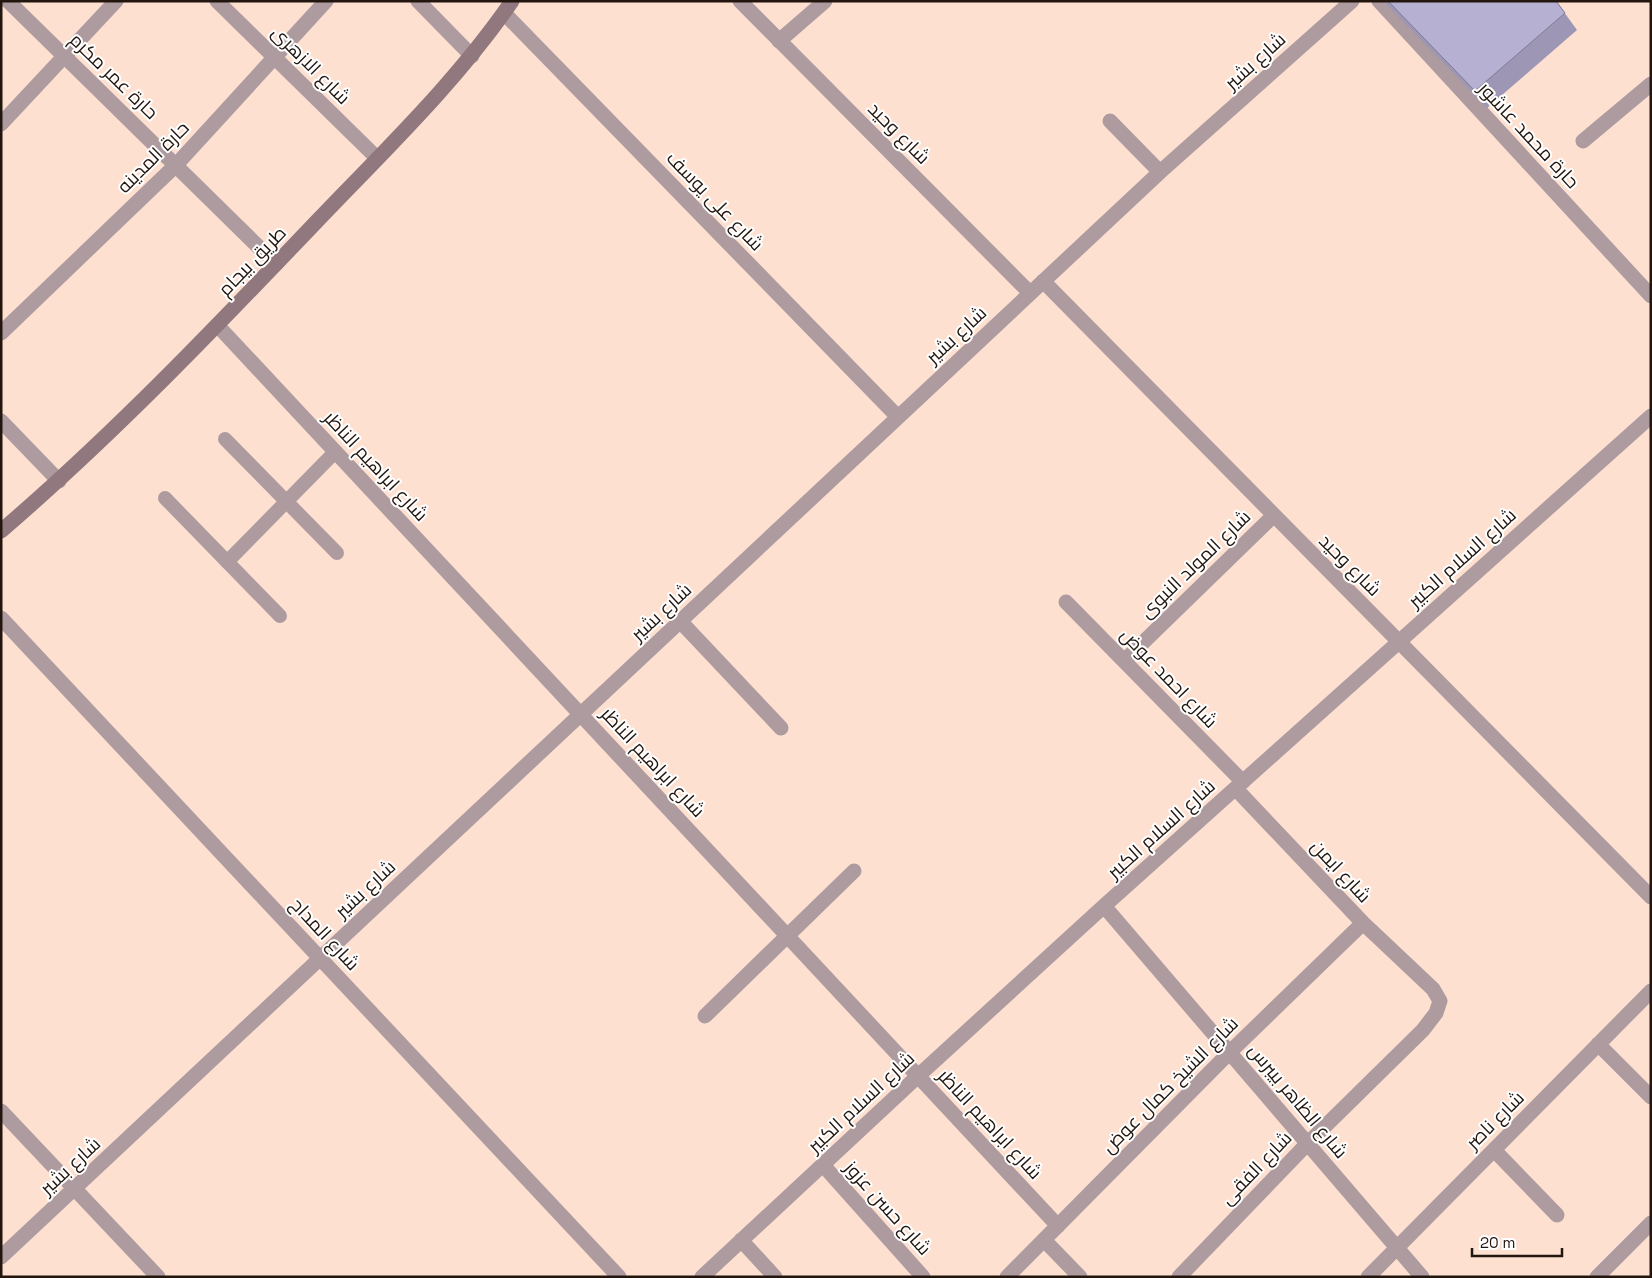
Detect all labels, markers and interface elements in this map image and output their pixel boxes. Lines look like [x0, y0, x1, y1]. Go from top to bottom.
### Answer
street label: شارع الازهرى [265, 20, 356, 111]
street label: حارة عمر مكرم [64, 27, 164, 125]
street label: شارع بشير [1218, 27, 1292, 97]
street label: حارة محمد عاشور [1472, 76, 1585, 194]
street label: شارع وحيد [862, 96, 936, 170]
street label: حارة المدينه [112, 116, 194, 198]
street label: شارع على يوسف [660, 146, 769, 257]
street label: طريق بيجام [212, 221, 292, 302]
street label: شارع بشير [920, 300, 992, 371]
street label: شارع ابراهيم الناظر [317, 405, 434, 527]
street label: شارع السلام الكبير [1402, 503, 1522, 615]
street label: شارع المولد النبوى [1134, 504, 1257, 624]
street label: شارع وحيد [1313, 528, 1387, 602]
street label: شارع بشير [625, 577, 697, 648]
street label: شارع احمد عوض [1114, 623, 1223, 734]
street label: شارع ابراهيم الناظر [594, 701, 711, 823]
street label: شارع السلام الكبير [1101, 774, 1221, 886]
street label: شارع ايمن [1305, 834, 1377, 909]
street label: شارع بشير [329, 854, 401, 925]
street label: شارع المداح [284, 892, 365, 977]
street label: شارع الشيخ كمال عوض [1096, 1011, 1244, 1159]
street label: شارع الظاهر بيبرس [1242, 1038, 1353, 1164]
street label: شارع السلام الكبير [801, 1046, 921, 1159]
street label: شارع ابراهيم الناظر [931, 1063, 1048, 1185]
street label: شارع ناصر [1460, 1085, 1530, 1156]
street label: شارع الفقى [1215, 1126, 1298, 1211]
street label: شارع بشير [34, 1131, 106, 1202]
street label: شارع حسن عزوز [838, 1155, 937, 1261]
scale bar [1472, 1226, 1562, 1258]
text: 20 m [1480, 1233, 1515, 1252]

